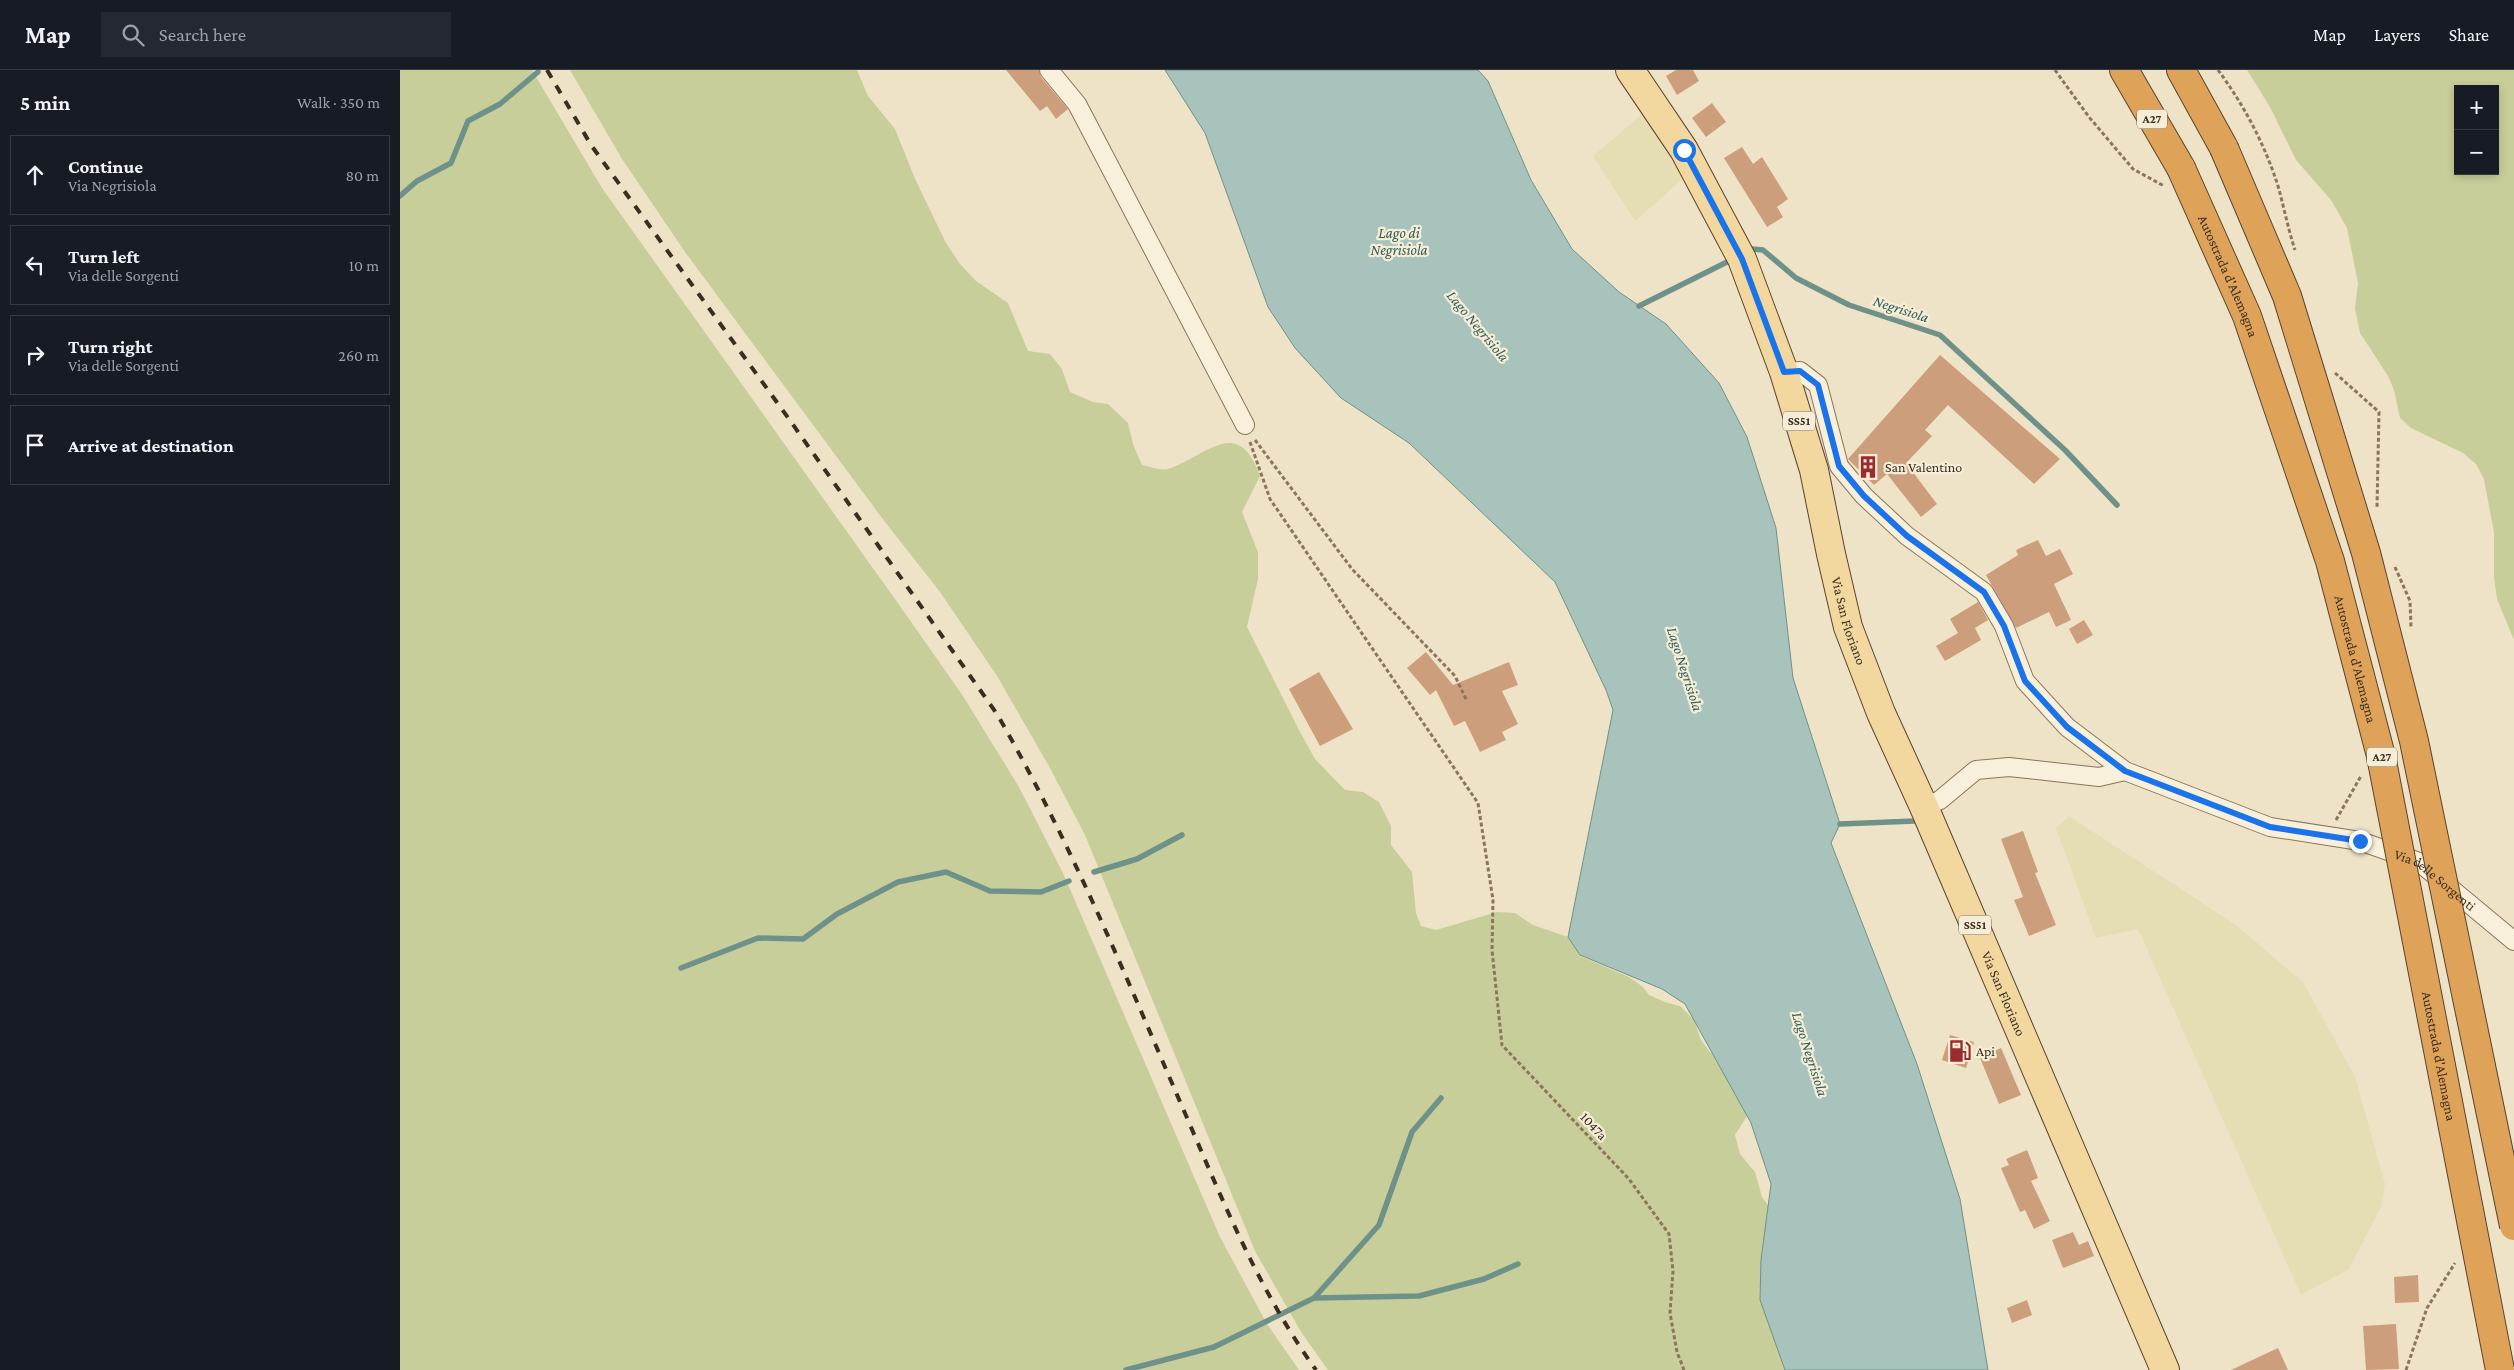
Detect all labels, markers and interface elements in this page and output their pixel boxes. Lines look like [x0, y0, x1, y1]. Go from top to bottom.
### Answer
search box [101, 12, 451, 57]
text: Map [25, 21, 71, 48]
icon: search [119, 21, 147, 49]
text: Search here [159, 24, 246, 45]
text: Map [2313, 25, 2346, 45]
text: Layers [2374, 25, 2421, 45]
text: Share [2449, 25, 2489, 45]
map controls [2454, 85, 2499, 175]
button: + [2454, 85, 2499, 130]
text: 5 min [20, 91, 70, 115]
text: Walk · 350 m [297, 94, 380, 111]
road number: A27 [2137, 110, 2167, 129]
button: − [2454, 130, 2499, 175]
route start [1673, 139, 1696, 162]
text: Continue [68, 156, 143, 177]
icon: ahead [21, 161, 49, 189]
text: 80 m [345, 167, 379, 184]
text: Via Negrisiola [68, 177, 157, 194]
street label: Autostrada d'Alemagna [2195, 212, 2262, 340]
water label: Lago di Negrisiola [1370, 225, 1428, 259]
text: Turn left [68, 246, 140, 267]
icon: left [21, 251, 49, 279]
text: 10 m [349, 257, 379, 274]
text: Via delle Sorgenti [68, 267, 179, 284]
water label: Lago Negrisiola [1443, 287, 1512, 365]
water label: Negrisiola [1871, 293, 1931, 326]
text: Turn right [68, 336, 153, 357]
icon: right [21, 341, 49, 369]
text: 260 m [338, 347, 379, 364]
text: Via delle Sorgenti [68, 357, 179, 374]
road number: SS51 [1783, 412, 1815, 431]
icon: arrive [21, 431, 49, 459]
text: Arrive at destination [68, 435, 234, 456]
building icon: San Valentino [1855, 454, 1881, 480]
place label: San Valentino [1885, 459, 1962, 475]
street label: Via San Floriano [1829, 575, 1870, 667]
street label: Autostrada d'Alemagna [2331, 593, 2380, 725]
water label: Lago Negrisiola [1663, 625, 1706, 713]
road number: A27 [2367, 748, 2397, 766]
route end [2349, 830, 2372, 853]
street label: Via delle Sorgenti [2392, 846, 2479, 914]
road number: SS51 [1959, 916, 1991, 934]
street label: Via San Floriano [1979, 949, 2029, 1038]
street label: Autostrada d'Alemagna [2419, 990, 2460, 1123]
water label: Lago Negrisiola [1788, 1010, 1831, 1098]
fuel station icon: Api [1947, 1038, 1973, 1064]
place label: Api [1976, 1043, 1995, 1059]
street label: 1047a [1577, 1109, 1611, 1143]

